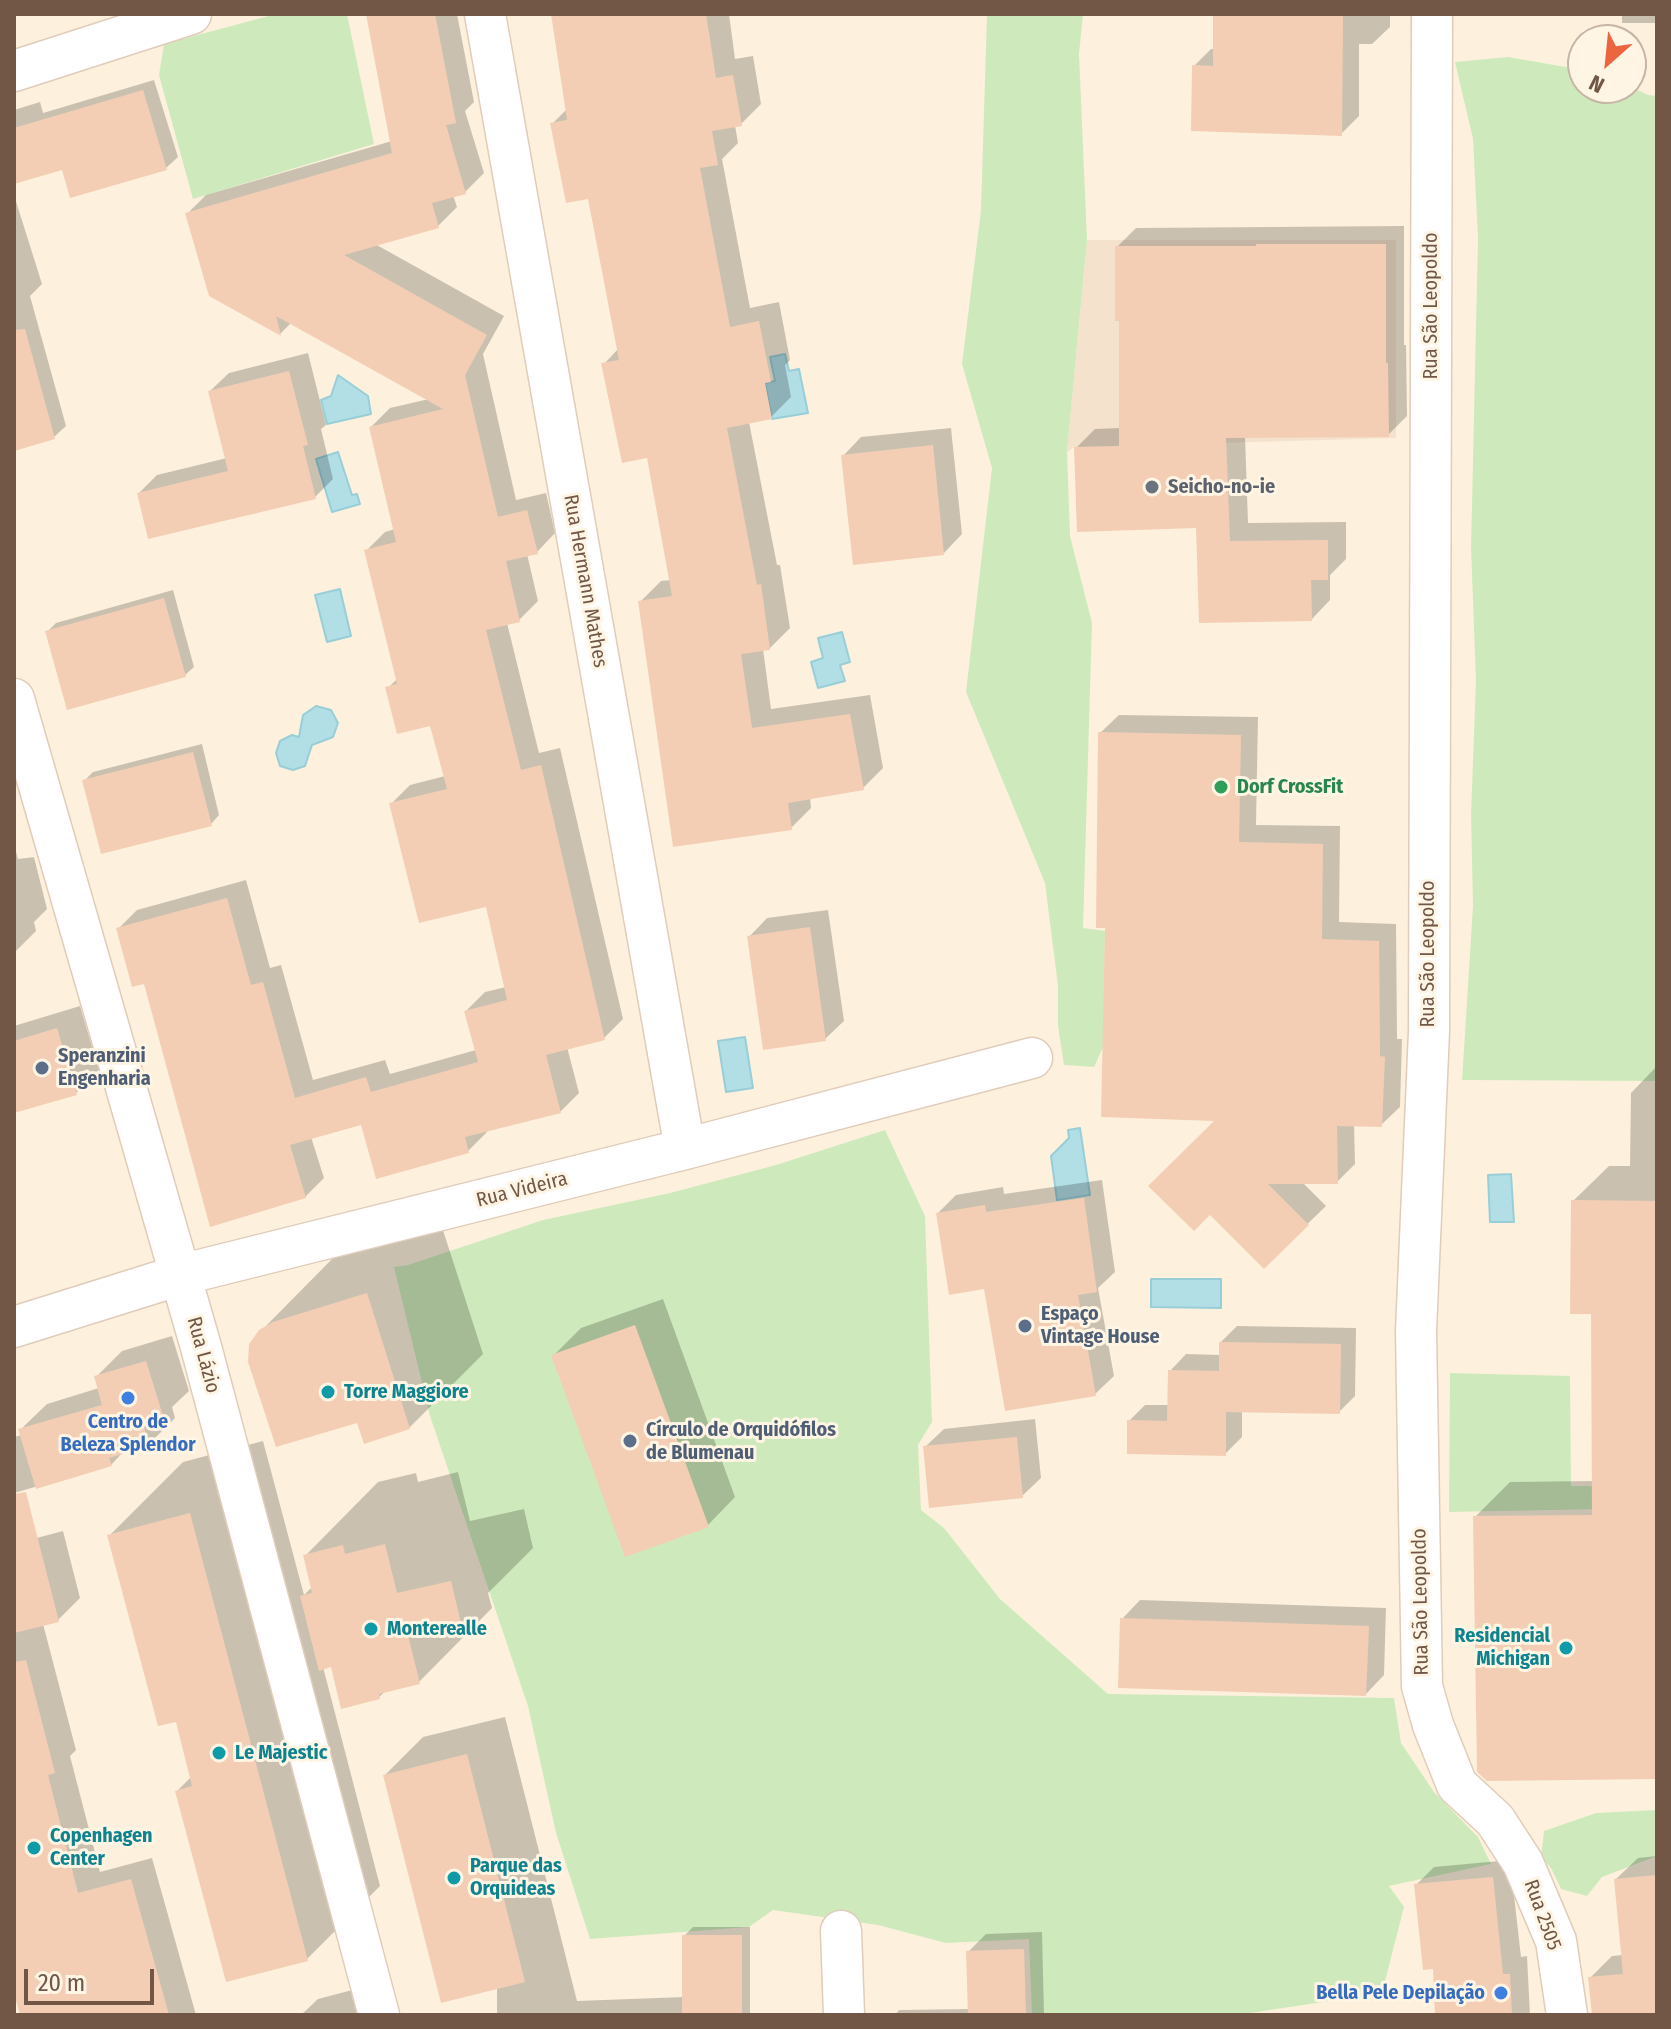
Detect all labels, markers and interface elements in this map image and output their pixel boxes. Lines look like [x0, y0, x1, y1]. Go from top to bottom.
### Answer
north arrow [1567, 24, 1647, 104]
text: N [1585, 69, 1609, 99]
street label: Rua São Leopoldo [1419, 232, 1443, 380]
place label: Seicho-no-ie [1168, 475, 1275, 499]
marker: Seicho-no-ie [1143, 478, 1161, 496]
street label: Rua Hermann Mathes [558, 493, 612, 669]
place label: Dorf CrossFit [1237, 775, 1343, 799]
marker: Dorf CrossFit [1212, 778, 1230, 796]
street label: Rua São Leopoldo [1416, 880, 1440, 1028]
place label: Speranzini Engenharia [58, 1044, 151, 1091]
marker: Speranzini Engenharia [33, 1059, 51, 1077]
street label: Rua Videira [474, 1167, 570, 1213]
place label: Espaço Vintage House [1041, 1302, 1160, 1349]
street label: Rua Lázio [181, 1314, 225, 1396]
marker: Espaço Vintage House [1016, 1317, 1034, 1335]
place label: Torre Maggiore [344, 1380, 469, 1404]
marker: Torre Maggiore [319, 1383, 337, 1401]
marker: Centro de Beleza Splendor [119, 1389, 137, 1407]
place label: Centro de Beleza Splendor [60, 1410, 196, 1457]
place label: Círculo de Orquidófilos de Blumenau [646, 1418, 836, 1465]
marker: Círculo de Orquidófilos de Blumenau [621, 1432, 639, 1450]
street label: Rua São Leopoldo [1408, 1528, 1434, 1676]
place label: Monterealle [387, 1617, 487, 1641]
marker: Monterealle [362, 1620, 380, 1638]
place label: Residencial Michigan [1454, 1624, 1550, 1671]
marker: Residencial Michigan [1557, 1639, 1575, 1657]
place label: Le Majestic [235, 1741, 327, 1765]
marker: Le Majestic [210, 1744, 228, 1762]
place label: Copenhagen Center [50, 1824, 153, 1871]
marker: Copenhagen Center [25, 1839, 43, 1857]
place label: Parque das Orquideas [470, 1854, 562, 1901]
marker: Parque das Orquideas [445, 1869, 463, 1887]
street label: Rua 2505 [1518, 1876, 1566, 1954]
scale bar [28, 1953, 158, 2003]
text: 20 m [38, 1969, 85, 1997]
place label: Bella Pele Depilação [1316, 1981, 1485, 2005]
marker: Bella Pele Depilação [1492, 1984, 1510, 2002]

